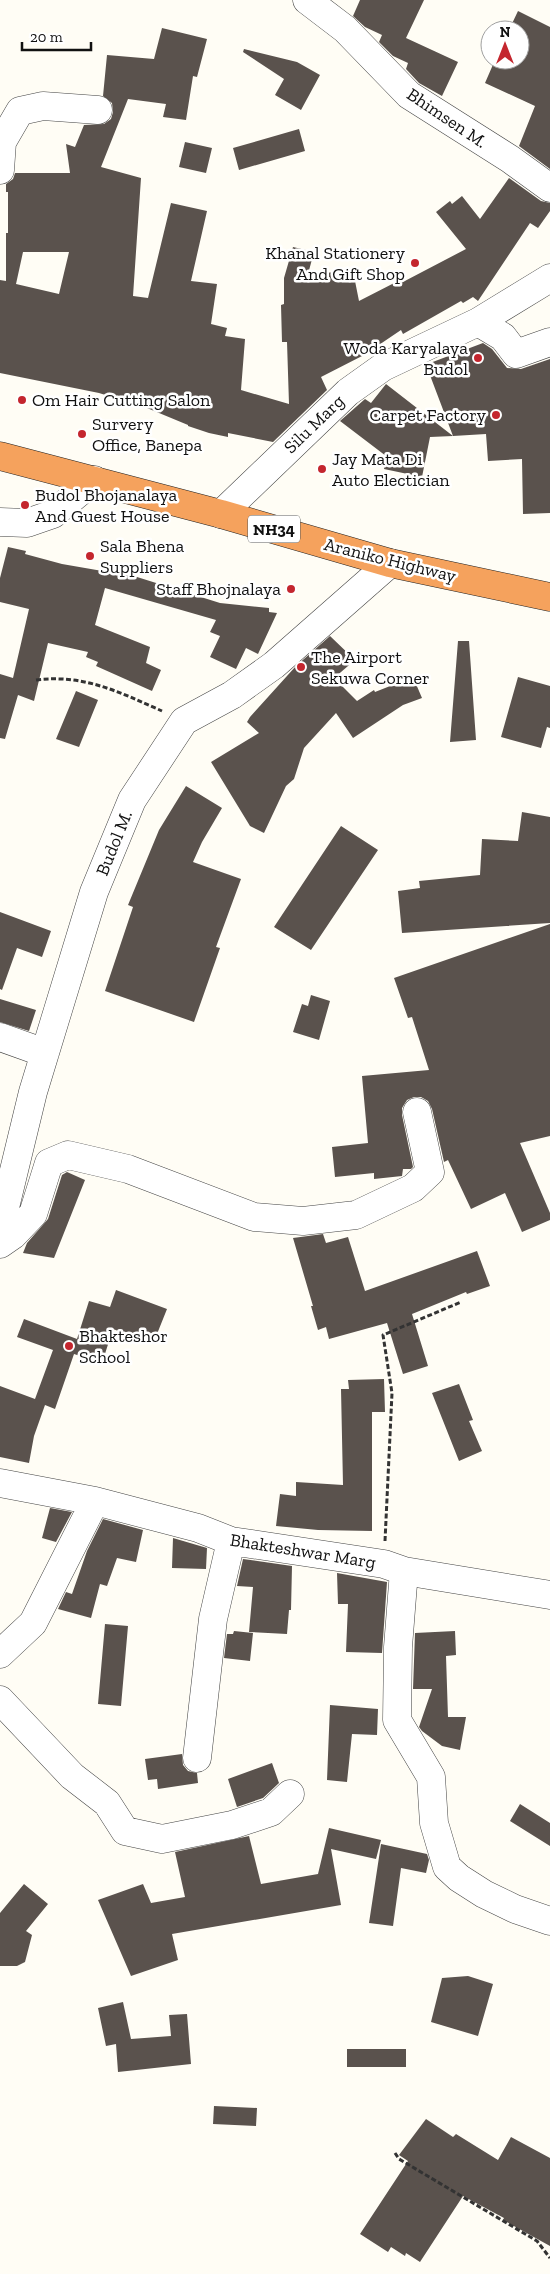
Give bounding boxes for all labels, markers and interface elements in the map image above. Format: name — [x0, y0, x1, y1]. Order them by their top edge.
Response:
scale bar — [22, 20, 91, 52]
north arrow — [480, 20, 530, 70]
text: N — [500, 24, 511, 41]
text: 20 m — [30, 28, 63, 46]
street label: Bhimsen M. — [403, 83, 491, 153]
place label: Khanal Stationery And Gift Shop — [265, 242, 406, 285]
marker: Khanal Stationery And Gift Shop — [409, 257, 421, 269]
place label: Woda Karyalaya Budol — [343, 337, 468, 380]
marker: Woda Karyalaya Budol — [472, 352, 484, 364]
place label: Om Hair Cutting Salon — [32, 389, 211, 411]
street label: Silu Marg — [279, 390, 349, 458]
marker: Om Hair Cutting Salon — [16, 394, 28, 406]
place label: Carpet Factory — [370, 404, 487, 426]
marker: Carpet Factory — [490, 409, 502, 421]
place label: Survery Office, Banepa — [92, 413, 202, 456]
marker: Survery Office, Banepa — [76, 428, 88, 440]
place label: Jay Mata Di Auto Electician — [332, 448, 450, 491]
marker: Jay Mata Di Auto Electician — [316, 463, 328, 475]
place label: Budol Bhojanalaya And Guest House — [35, 484, 178, 527]
marker: Budol Bhojanalaya And Guest House — [19, 499, 31, 511]
road number: NH34 — [248, 516, 300, 542]
street label: Araniko Highway — [322, 533, 459, 587]
place label: Sala Bhena Suppliers — [100, 535, 184, 578]
marker: Sala Bhena Suppliers — [84, 550, 96, 562]
place label: Staff Bhojnalaya — [156, 578, 281, 600]
marker: Staff Bhojnalaya — [285, 583, 297, 595]
place label: The Airport Sekuwa Corner — [311, 646, 430, 689]
marker: The Airport Sekuwa Corner — [295, 661, 307, 673]
street label: Budol M. — [91, 807, 137, 879]
place label: Bhakteshor School — [79, 1325, 168, 1368]
marker: Bhakteshor School — [63, 1340, 75, 1352]
street label: Bhakteshwar Marg — [229, 1529, 378, 1573]

